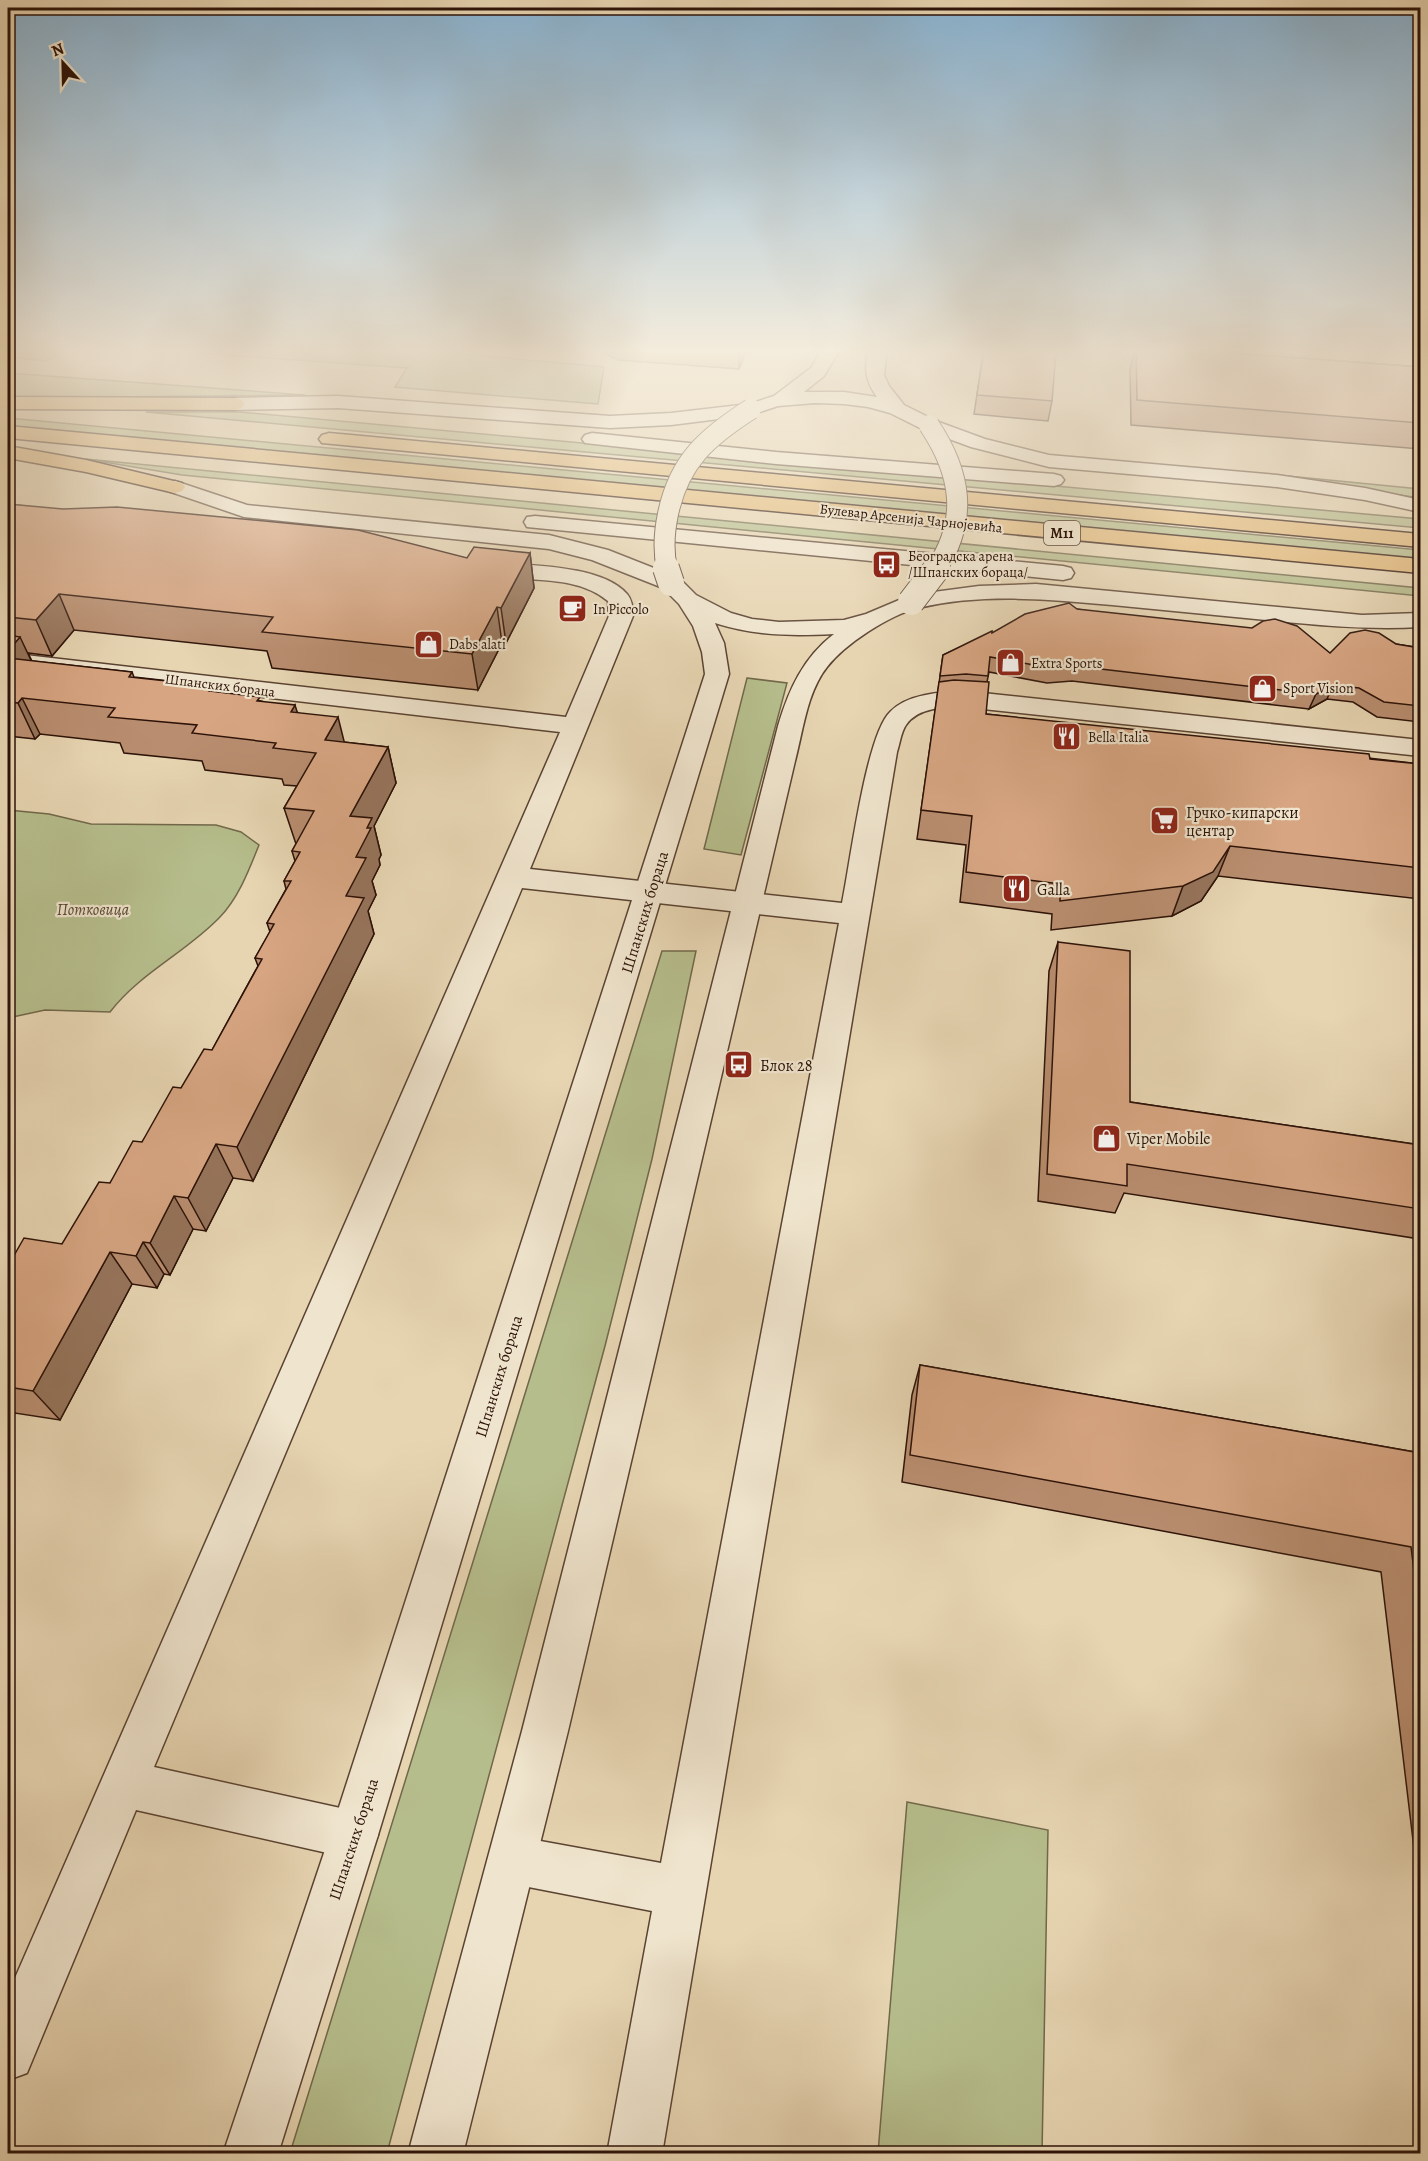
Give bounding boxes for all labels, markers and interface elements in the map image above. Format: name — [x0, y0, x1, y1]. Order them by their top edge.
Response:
north arrow — [33, 33, 93, 93]
text: N — [48, 38, 68, 62]
street label: Булевар Арсенија Чарнојевића — [819, 499, 1004, 538]
road number: M11 — [1044, 521, 1080, 545]
place label: Београдска арена /Шпанских бораца/ — [908, 547, 1029, 582]
bus stop icon: Београдска арена /Шпанских бораца/ — [871, 548, 903, 580]
cafe icon: In Piccolo — [556, 593, 588, 625]
place label: In Piccolo — [593, 600, 649, 619]
shop icon: Dabs alati — [412, 628, 444, 660]
place label: Dabs alati — [449, 635, 506, 654]
shop icon: Extra Sports — [994, 647, 1026, 679]
place label: Extra Sports — [1031, 654, 1102, 673]
street label: Шпанских бораца — [164, 669, 277, 702]
shop icon: Sport Vision — [1246, 672, 1278, 704]
place label: Sport Vision — [1283, 679, 1354, 698]
restaurant icon: Bella Italia — [1051, 721, 1083, 753]
place label: Bella Italia — [1088, 728, 1149, 747]
place label: Грчко-кипарски центар — [1186, 802, 1299, 842]
supermarket icon: Грчко-кипарски центар — [1149, 805, 1181, 837]
street label: Шпанских бораца — [616, 848, 674, 976]
restaurant icon: Galla — [1000, 873, 1032, 905]
place label: Galla — [1037, 879, 1071, 901]
park label: Потковица — [57, 899, 129, 921]
bus stop icon: Блок 28 — [723, 1049, 755, 1081]
place label: Блок 28 — [760, 1055, 812, 1077]
shop icon: Viper Mobile — [1090, 1122, 1122, 1154]
place label: Viper Mobile — [1126, 1128, 1210, 1150]
street label: Шпанских бораца — [470, 1312, 528, 1440]
street label: Шпанских бораца — [324, 1775, 384, 1903]

